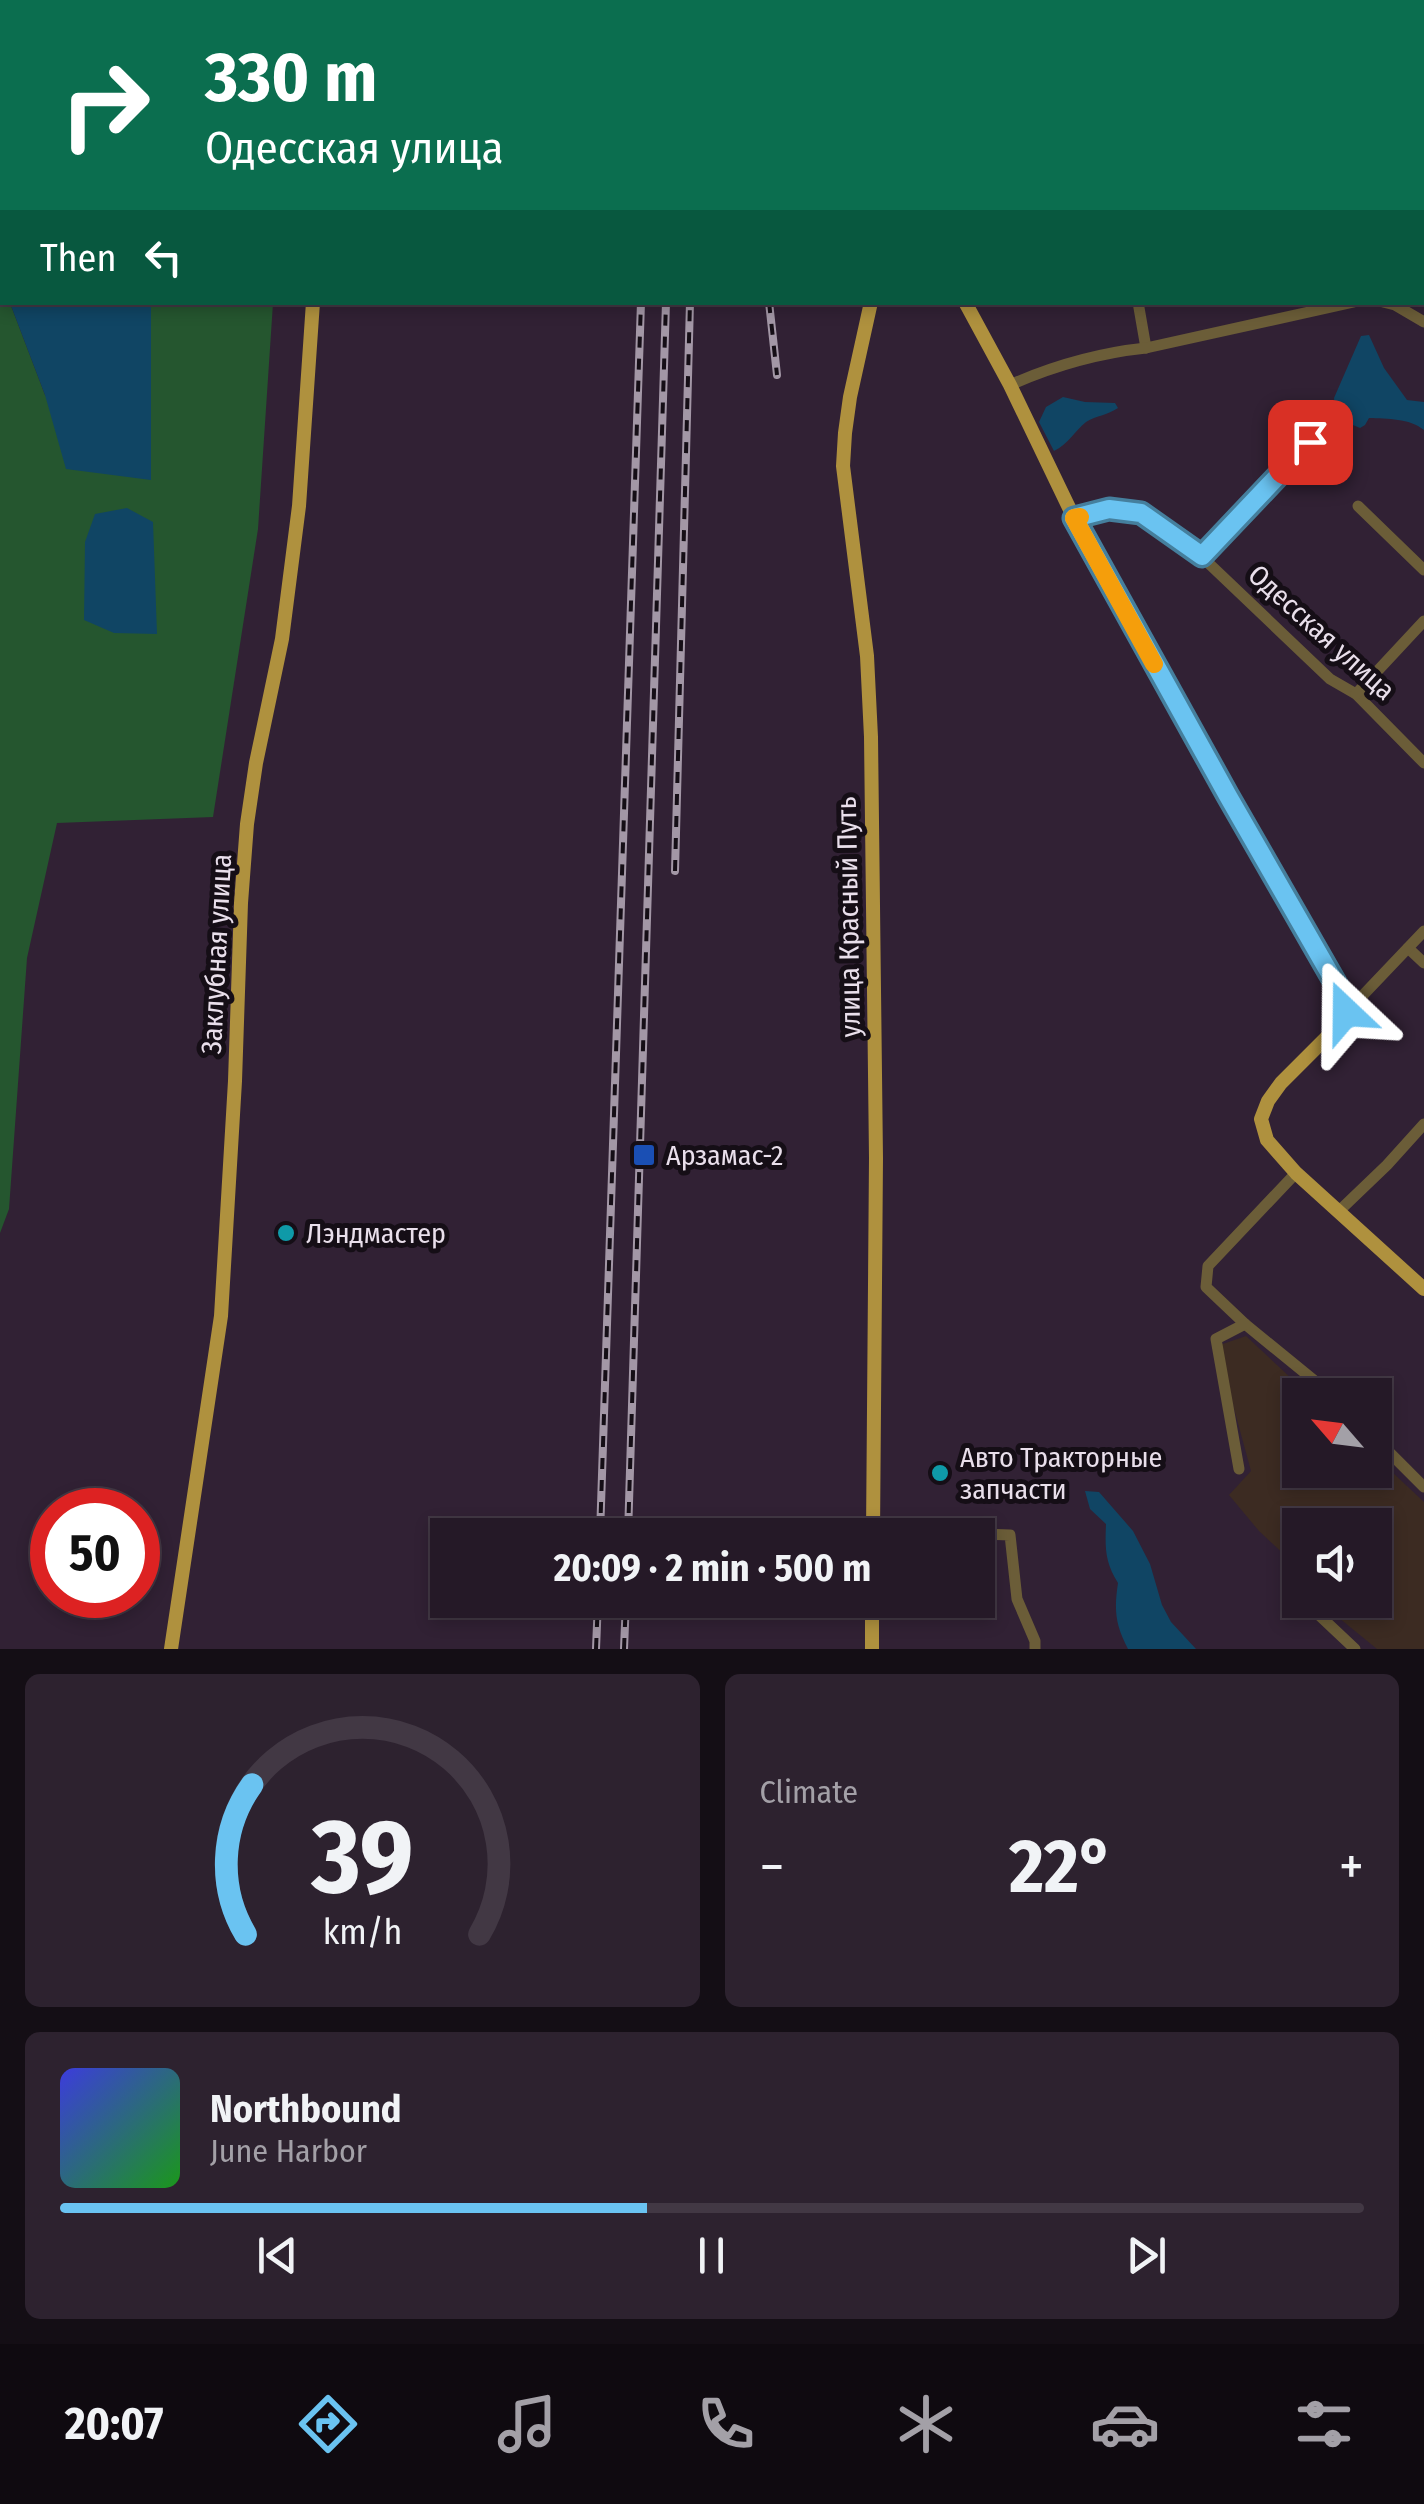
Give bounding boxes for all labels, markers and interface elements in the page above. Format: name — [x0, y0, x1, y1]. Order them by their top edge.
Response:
text: 330 m — [205, 36, 377, 120]
icon: right — [40, 40, 170, 170]
text: Одесская улица — [205, 121, 503, 175]
icon: left — [136, 230, 191, 285]
text: Then — [40, 235, 116, 281]
pin — [1268, 400, 1353, 485]
icon: arrive — [1283, 415, 1338, 470]
street label: Одесская улица — [1242, 558, 1402, 707]
street label: улица Красный Путь — [830, 796, 867, 1038]
street label: Заклубная улица — [195, 853, 238, 1055]
position arrow — [1294, 960, 1398, 1064]
place label: Арзамас-2 — [666, 1139, 783, 1172]
marker: Арзамас-2 — [631, 1142, 657, 1168]
place label: Лэндмастер — [306, 1217, 446, 1250]
marker: Лэндмастер — [275, 1222, 297, 1244]
north arrow — [1282, 1378, 1392, 1488]
map controls — [1282, 1378, 1392, 1618]
place label: Авто Тракторные запчасти — [960, 1441, 1162, 1506]
marker: Авто Тракторные запчасти — [929, 1462, 951, 1484]
speed limit sign: 50 — [30, 1488, 160, 1618]
button: sound — [1282, 1508, 1392, 1618]
text: 20:09 · 2 min · 500 m — [554, 1545, 871, 1591]
text: Climate — [760, 1773, 858, 1811]
text: 39 — [310, 1795, 413, 1920]
text: 22° — [1009, 1822, 1114, 1912]
text: − — [760, 1834, 784, 1900]
text: + — [1339, 1834, 1364, 1900]
text: km/h — [322, 1911, 402, 1953]
text: Northbound — [210, 2086, 402, 2132]
text: June Harbor — [210, 2132, 367, 2170]
icon: previous — [250, 2228, 305, 2283]
icon: pause — [684, 2228, 739, 2283]
icon: next — [1119, 2228, 1174, 2283]
icon: directions — [293, 2389, 363, 2459]
icon: music — [492, 2389, 562, 2459]
icon: phone — [691, 2389, 761, 2459]
icon: climate — [891, 2389, 961, 2459]
icon: car — [1090, 2389, 1160, 2459]
icon: filters — [1289, 2389, 1359, 2459]
text: 20:07 — [65, 2397, 163, 2451]

